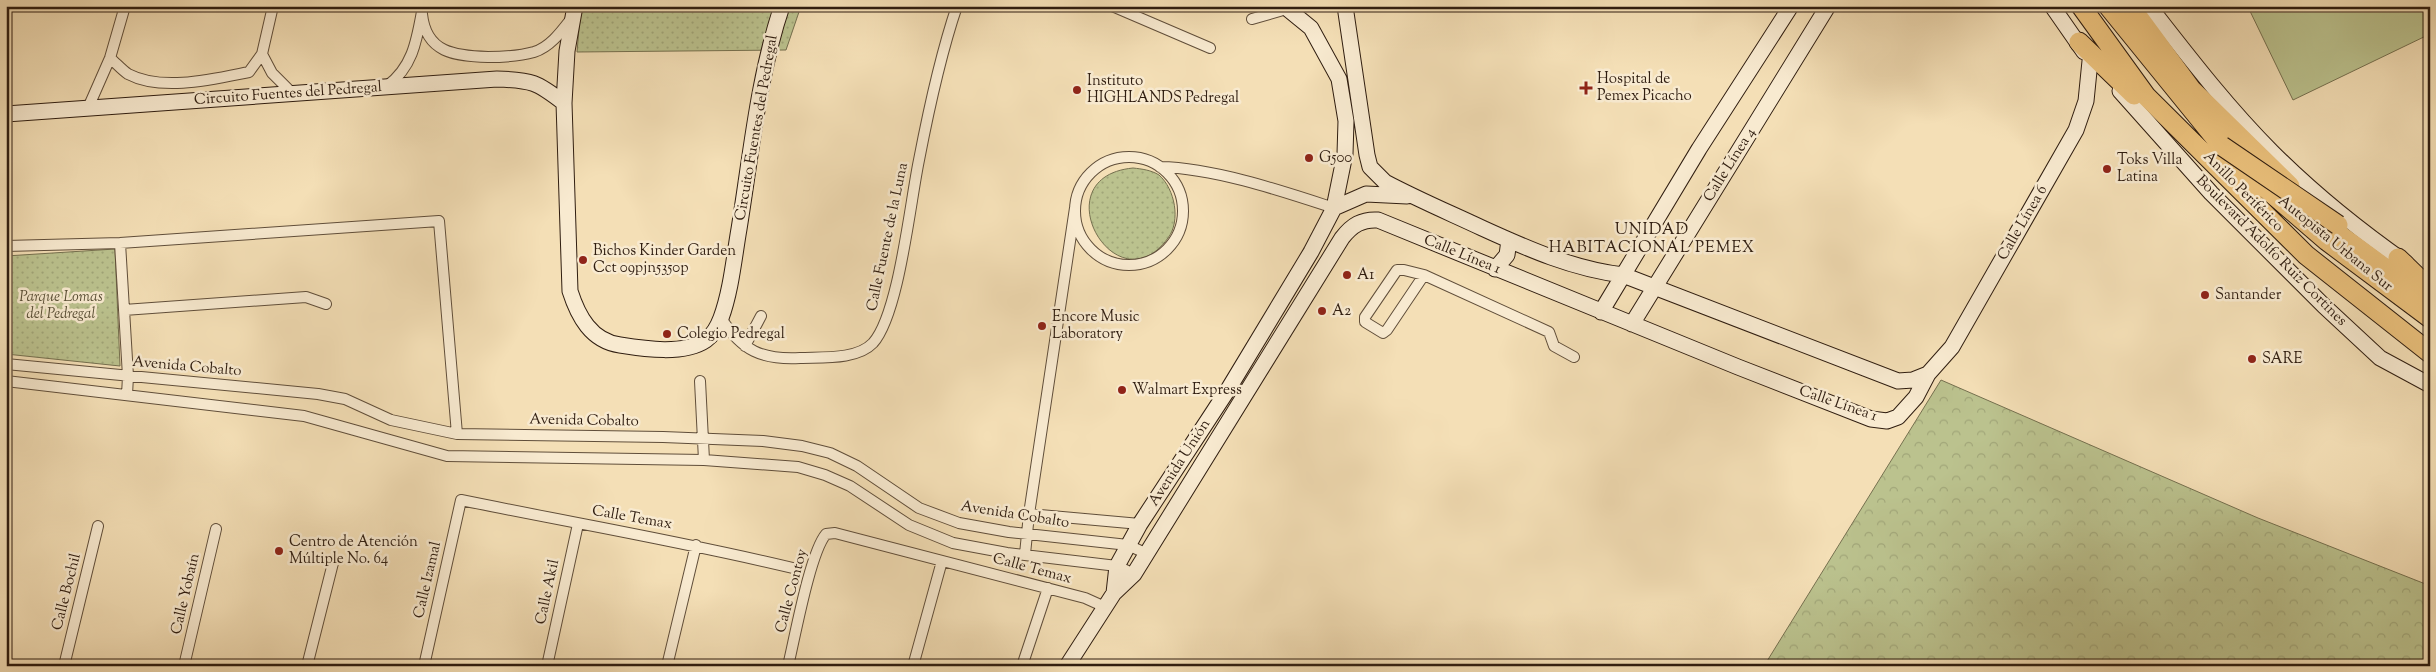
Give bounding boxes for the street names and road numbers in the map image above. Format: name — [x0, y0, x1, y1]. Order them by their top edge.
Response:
street label: Circuito Fuentes del Pedregal — [730, 33, 784, 223]
street label: Circuito Fuentes del Pedregal — [193, 77, 383, 111]
street label: Calle Línea 4 — [1699, 123, 1761, 206]
street label: Anillo Periférico — [2198, 147, 2288, 237]
street label: Calle Fuente de la Luna — [862, 161, 914, 313]
street label: Boulevard Adolfo Ruiz Cortines — [2191, 171, 2351, 331]
street label: Calle Línea 6 — [1993, 181, 2053, 265]
street label: Autopista Urbana Sur — [2273, 191, 2397, 297]
street label: Calle Línea 1 — [1420, 230, 1504, 280]
street label: Avenida Cobalto — [131, 352, 243, 382]
street label: Calle Línea 1 — [1796, 381, 1880, 427]
street label: Avenida Cobalto — [529, 410, 639, 432]
street label: Avenida Unión — [1144, 415, 1216, 511]
street label: Avenida Cobalto — [959, 496, 1071, 534]
street label: Calle Temax — [590, 501, 674, 535]
street label: Calle Izamal — [409, 540, 447, 620]
street label: Calle Contoy — [771, 546, 813, 635]
street label: Calle Temax — [990, 548, 1074, 590]
street label: Calle Bochil — [47, 551, 87, 633]
street label: Calle Yobaín — [166, 551, 206, 637]
street label: Calle Akil — [531, 558, 565, 626]

